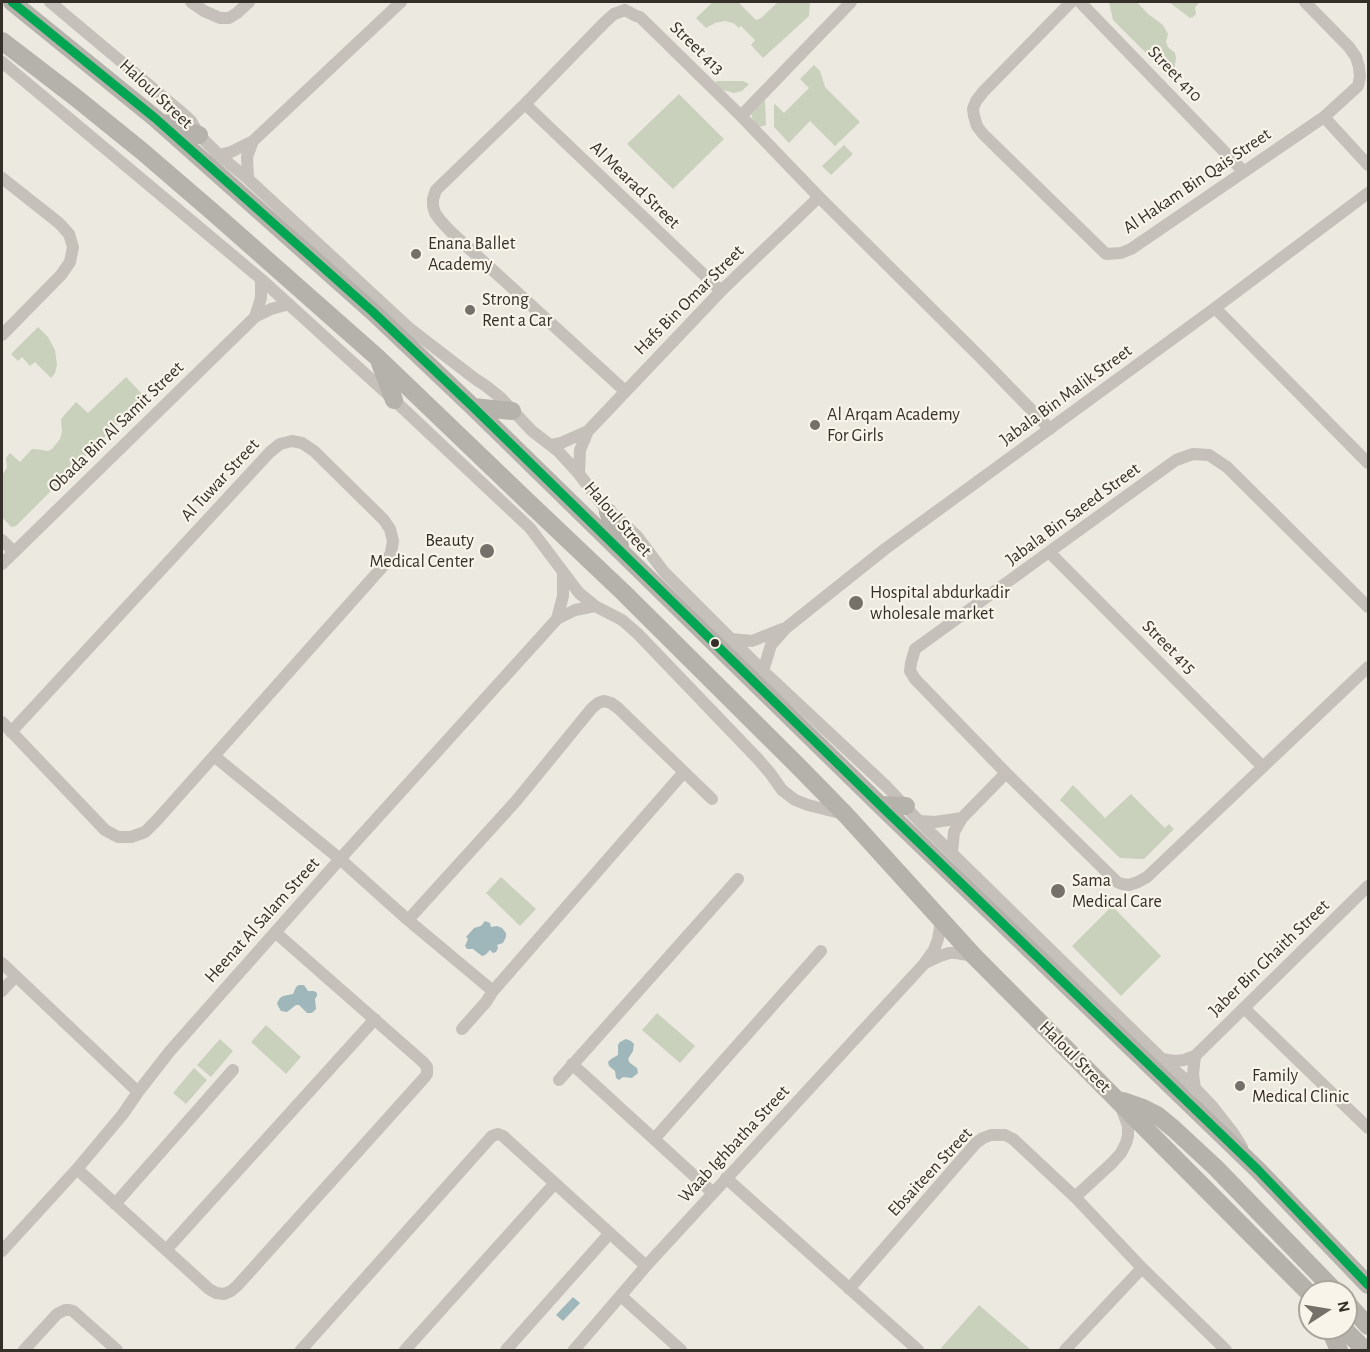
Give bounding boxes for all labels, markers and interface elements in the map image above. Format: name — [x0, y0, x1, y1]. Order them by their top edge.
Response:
street label: Street 413 — [665, 17, 729, 79]
street label: Street 410 — [1143, 41, 1207, 107]
street label: Haloul Street — [115, 55, 197, 133]
street label: Al Hakam Bin Qais Street — [1119, 123, 1275, 239]
street label: Al Mearad Street — [586, 137, 684, 233]
place label: Enana Ballet Academy — [428, 233, 515, 276]
street label: Hafs Bin Omar Street — [630, 241, 748, 359]
marker: Enana Ballet Academy — [409, 247, 423, 261]
place label: Strong Rent a Car — [482, 289, 552, 332]
marker: Strong Rent a Car — [463, 303, 477, 317]
street label: Jabala Bin Malik Street — [996, 340, 1136, 450]
street label: Obada Bin Al Samit Street — [44, 357, 188, 497]
place label: Al Arqam Academy For Girls — [827, 404, 960, 446]
marker: Al Arqam Academy For Girls — [808, 418, 822, 432]
street label: Al Tuwar Street — [176, 434, 264, 526]
street label: Jabala Bin Saeed Street — [1002, 458, 1144, 570]
street label: Haloul Street — [579, 477, 657, 561]
place label: Beauty Medical Center — [370, 530, 474, 572]
marker: Beauty Medical Center — [478, 542, 496, 560]
place label: Hospital abdurkadir wholesale market — [870, 582, 1010, 624]
marker: Hospital abdurkadir wholesale market — [847, 594, 865, 612]
street label: Street 415 — [1137, 615, 1201, 679]
unlabelled marker — [709, 637, 721, 649]
street label: Heenat Al Salam Street — [200, 853, 324, 987]
place label: Sama Medical Care — [1072, 870, 1162, 912]
marker: Sama Medical Care — [1049, 882, 1067, 900]
street label: Jaber Bin Ghaith Street — [1204, 895, 1334, 1021]
street label: Haloul Street — [1035, 1017, 1115, 1097]
place label: Family Medical Clinic — [1252, 1065, 1349, 1108]
marker: Family Medical Clinic — [1233, 1079, 1247, 1093]
street label: Waab Ighbatha Street — [674, 1081, 794, 1207]
street label: Ebsaiteen Street — [883, 1123, 977, 1221]
north arrow — [1298, 1280, 1358, 1340]
text: N — [1335, 1300, 1353, 1314]

